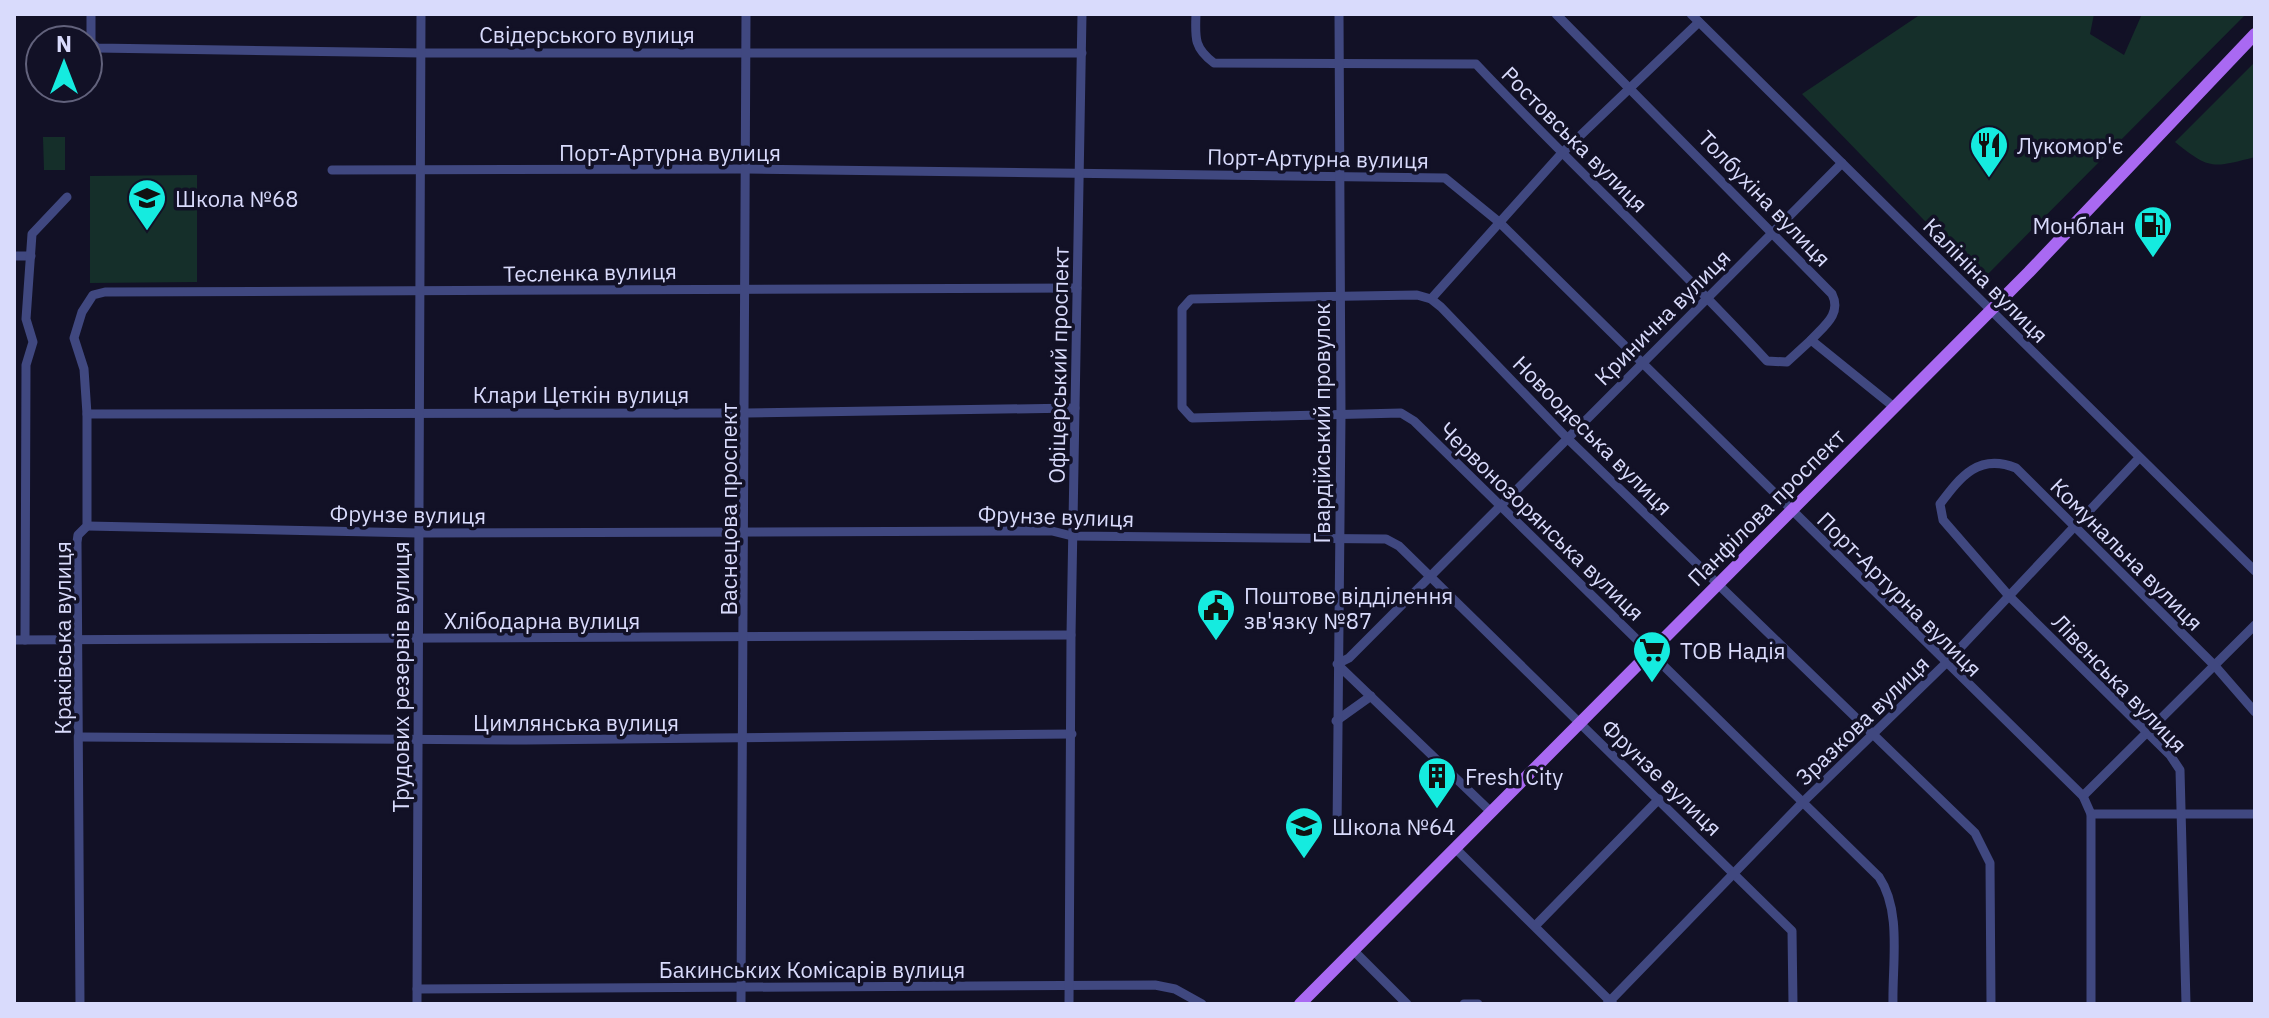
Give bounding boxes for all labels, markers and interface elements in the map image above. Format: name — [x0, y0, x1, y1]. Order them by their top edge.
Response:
street label: Свідерського вулиця — [479, 20, 695, 49]
north arrow — [24, 24, 104, 104]
text: N — [56, 29, 72, 58]
street label: Ростовська вулиця — [1496, 60, 1654, 218]
street label: Толбухіна вулиця — [1693, 124, 1837, 272]
restaurant icon: Лукомор'є — [1968, 124, 2010, 179]
place label: Лукомор'є — [2017, 131, 2123, 160]
street label: Порт-Артурна вулиця — [559, 138, 781, 167]
street label: Порт-Артурна вулиця — [1207, 142, 1429, 174]
school or university icon: Школа №68 — [126, 177, 168, 232]
place label: Школа №68 — [175, 184, 298, 213]
fuel station icon: Монблан — [2132, 204, 2174, 259]
street label: Калініна вулиця — [1917, 211, 2055, 349]
place label: Монблан — [2032, 211, 2125, 240]
street label: Кринична вулиця — [1588, 243, 1736, 391]
street label: Офіцерський проспект — [1041, 246, 1075, 484]
street label: Тесленка вулиця — [503, 256, 677, 288]
street label: Гвардійський провулок — [1307, 303, 1336, 543]
street label: Новоодеська вулиця — [1507, 349, 1679, 521]
street label: Клари Цеткін вулиця — [473, 380, 689, 409]
street label: Васнецова проспект — [714, 403, 743, 615]
street label: Червонозорянська вулиця — [1433, 415, 1651, 627]
street label: Панфілова проспект — [1681, 422, 1851, 592]
street label: Комунальна вулиця — [2045, 472, 2209, 636]
street label: Фрунзе вулиця — [330, 498, 486, 530]
street label: Фрунзе вулиця — [977, 499, 1135, 533]
street label: Порт-Артурна вулиця — [1811, 505, 1989, 683]
street label: Краківська вулиця — [48, 541, 77, 735]
street label: Трудових резервів вулиця — [386, 542, 415, 812]
place label: Поштове відділення зв'язку №87 — [1244, 581, 1453, 635]
public building icon: Поштове відділення зв'язку №87 — [1195, 587, 1237, 642]
street label: Хлібодарна вулиця — [444, 606, 640, 635]
street label: Лівенська вулиця — [2046, 607, 2194, 759]
supermarket icon: ТОВ Надія — [1631, 629, 1673, 684]
place label: ТОВ Надія — [1680, 636, 1786, 665]
street label: Зразкова вулиця — [1789, 649, 1935, 791]
street label: Цимлянська вулиця — [473, 708, 679, 737]
street label: Фрунзе вулиця — [1596, 712, 1728, 842]
building icon: Fresh City — [1416, 755, 1458, 810]
place label: Fresh City — [1465, 762, 1563, 791]
school or university icon: Школа №64 — [1283, 805, 1325, 860]
place label: Школа №64 — [1332, 812, 1455, 841]
street label: Бакинських Комісарів вулиця — [659, 955, 965, 984]

